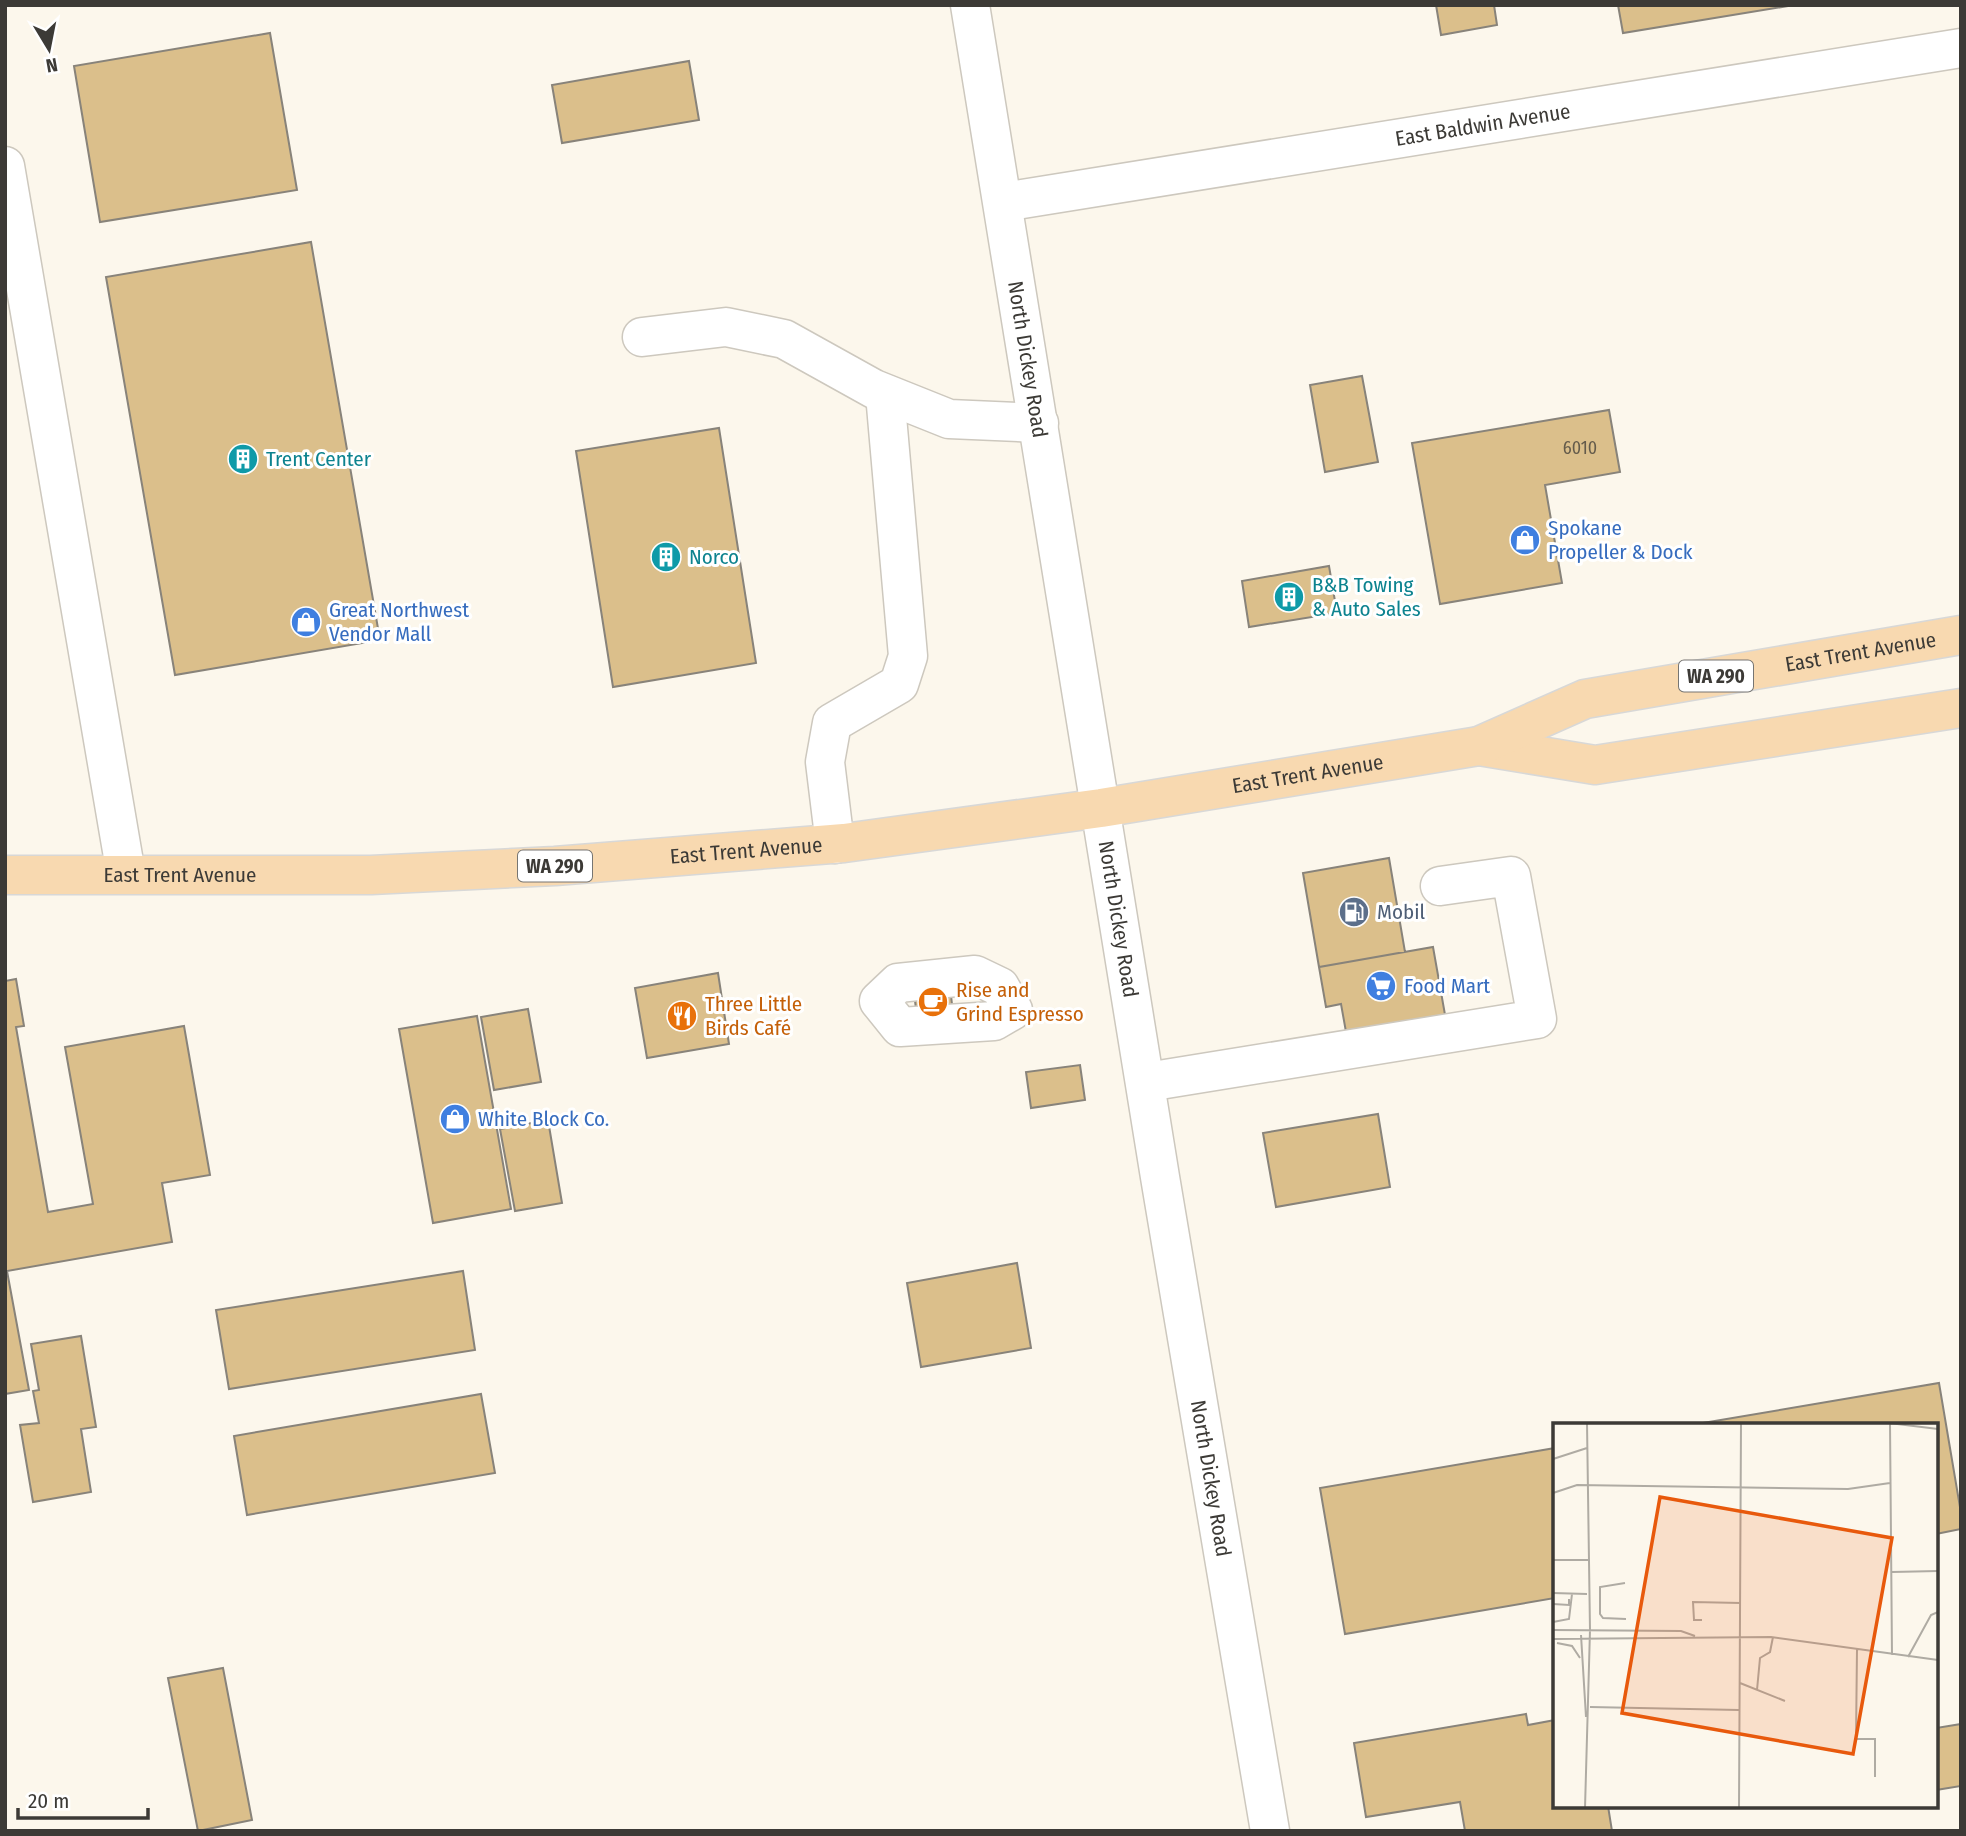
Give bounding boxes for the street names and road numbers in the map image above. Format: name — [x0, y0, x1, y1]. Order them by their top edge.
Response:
street label: East Baldwin Avenue — [1393, 98, 1572, 152]
street label: North Dickey Road — [1002, 279, 1053, 440]
street label: East Trent Avenue — [1783, 626, 1938, 678]
road number: WA 290 — [1679, 660, 1753, 692]
street label: East Trent Avenue — [1230, 749, 1385, 799]
street label: East Trent Avenue — [669, 832, 823, 870]
street label: North Dickey Road — [1093, 839, 1144, 999]
road number: WA 290 — [518, 850, 592, 881]
street label: East Trent Avenue — [104, 862, 256, 888]
street label: North Dickey Road — [1185, 1398, 1237, 1559]

